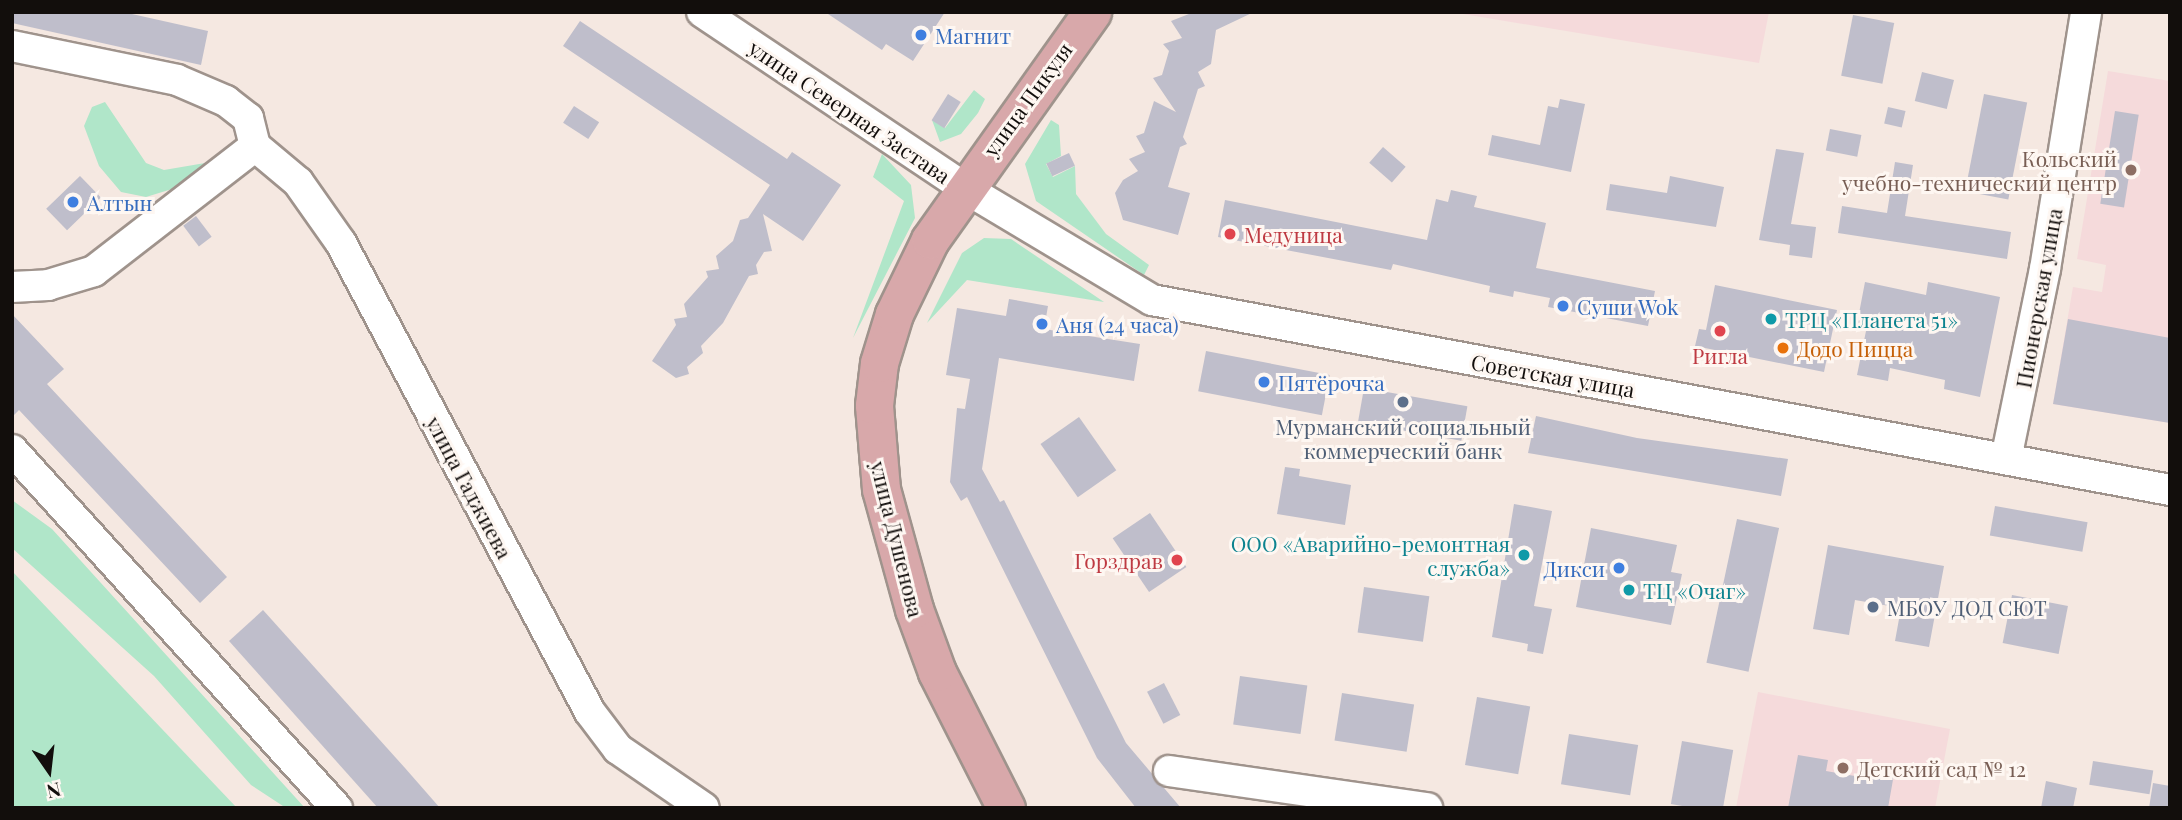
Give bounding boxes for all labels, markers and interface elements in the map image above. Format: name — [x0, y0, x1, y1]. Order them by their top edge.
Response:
place label: Магнит — [935, 22, 1011, 48]
marker: Магнит — [913, 27, 929, 43]
street label: улица Северная Застава — [745, 34, 955, 188]
street label: улица Пикуля — [977, 37, 1077, 161]
place label: Кольский учебно-технический центр — [1842, 145, 2117, 195]
marker: Кольский учебно-технический центр — [2123, 162, 2139, 178]
place label: Алтын — [87, 189, 152, 215]
marker: Алтын — [65, 194, 81, 210]
street label: Пионерская улица — [2010, 206, 2066, 390]
place label: Медуница — [1244, 221, 1343, 247]
marker: Медуница — [1222, 226, 1238, 242]
place label: Суши Wok — [1577, 293, 1679, 319]
marker: Суши Wok — [1555, 298, 1571, 314]
place label: ТРЦ «Планета 51» — [1785, 306, 1958, 332]
place label: Аня (24 часа) — [1056, 311, 1179, 337]
marker: ТРЦ «Планета 51» — [1763, 311, 1779, 327]
marker: Аня (24 часа) — [1034, 316, 1050, 332]
marker: Ригла — [1712, 323, 1728, 339]
place label: Додо Пицца — [1797, 335, 1913, 361]
marker: Додо Пицца — [1775, 340, 1791, 356]
place label: Ригла — [1692, 342, 1748, 368]
street label: Советская улица — [1469, 348, 1637, 402]
place label: Пятёрочка — [1278, 369, 1385, 395]
marker: Пятёрочка — [1256, 374, 1272, 390]
marker: Мурманский социальный коммерческий банк — [1395, 394, 1411, 410]
street label: улица Гаджиева — [422, 412, 518, 562]
place label: Мурманский социальный коммерческий банк — [1275, 413, 1531, 463]
street label: улица Душенова — [866, 458, 930, 620]
place label: ООО «Аварийно-ремонтная служба» — [1231, 530, 1510, 580]
place label: Горздрав — [1074, 547, 1163, 573]
marker: ООО «Аварийно-ремонтная служба» — [1516, 547, 1532, 563]
marker: Горздрав — [1169, 552, 1185, 568]
place label: Дикси — [1544, 555, 1605, 581]
marker: Дикси — [1611, 560, 1627, 576]
place label: ТЦ «Очаг» — [1643, 577, 1746, 603]
marker: ТЦ «Очаг» — [1621, 582, 1637, 598]
place label: МБОУ ДОД СЮТ — [1887, 594, 2047, 620]
marker: МБОУ ДОД СЮТ — [1865, 599, 1881, 615]
north arrow — [14, 736, 84, 806]
place label: Детский сад № 12 — [1857, 755, 2026, 781]
marker: Детский сад № 12 — [1835, 760, 1851, 776]
text: N — [44, 777, 64, 806]

